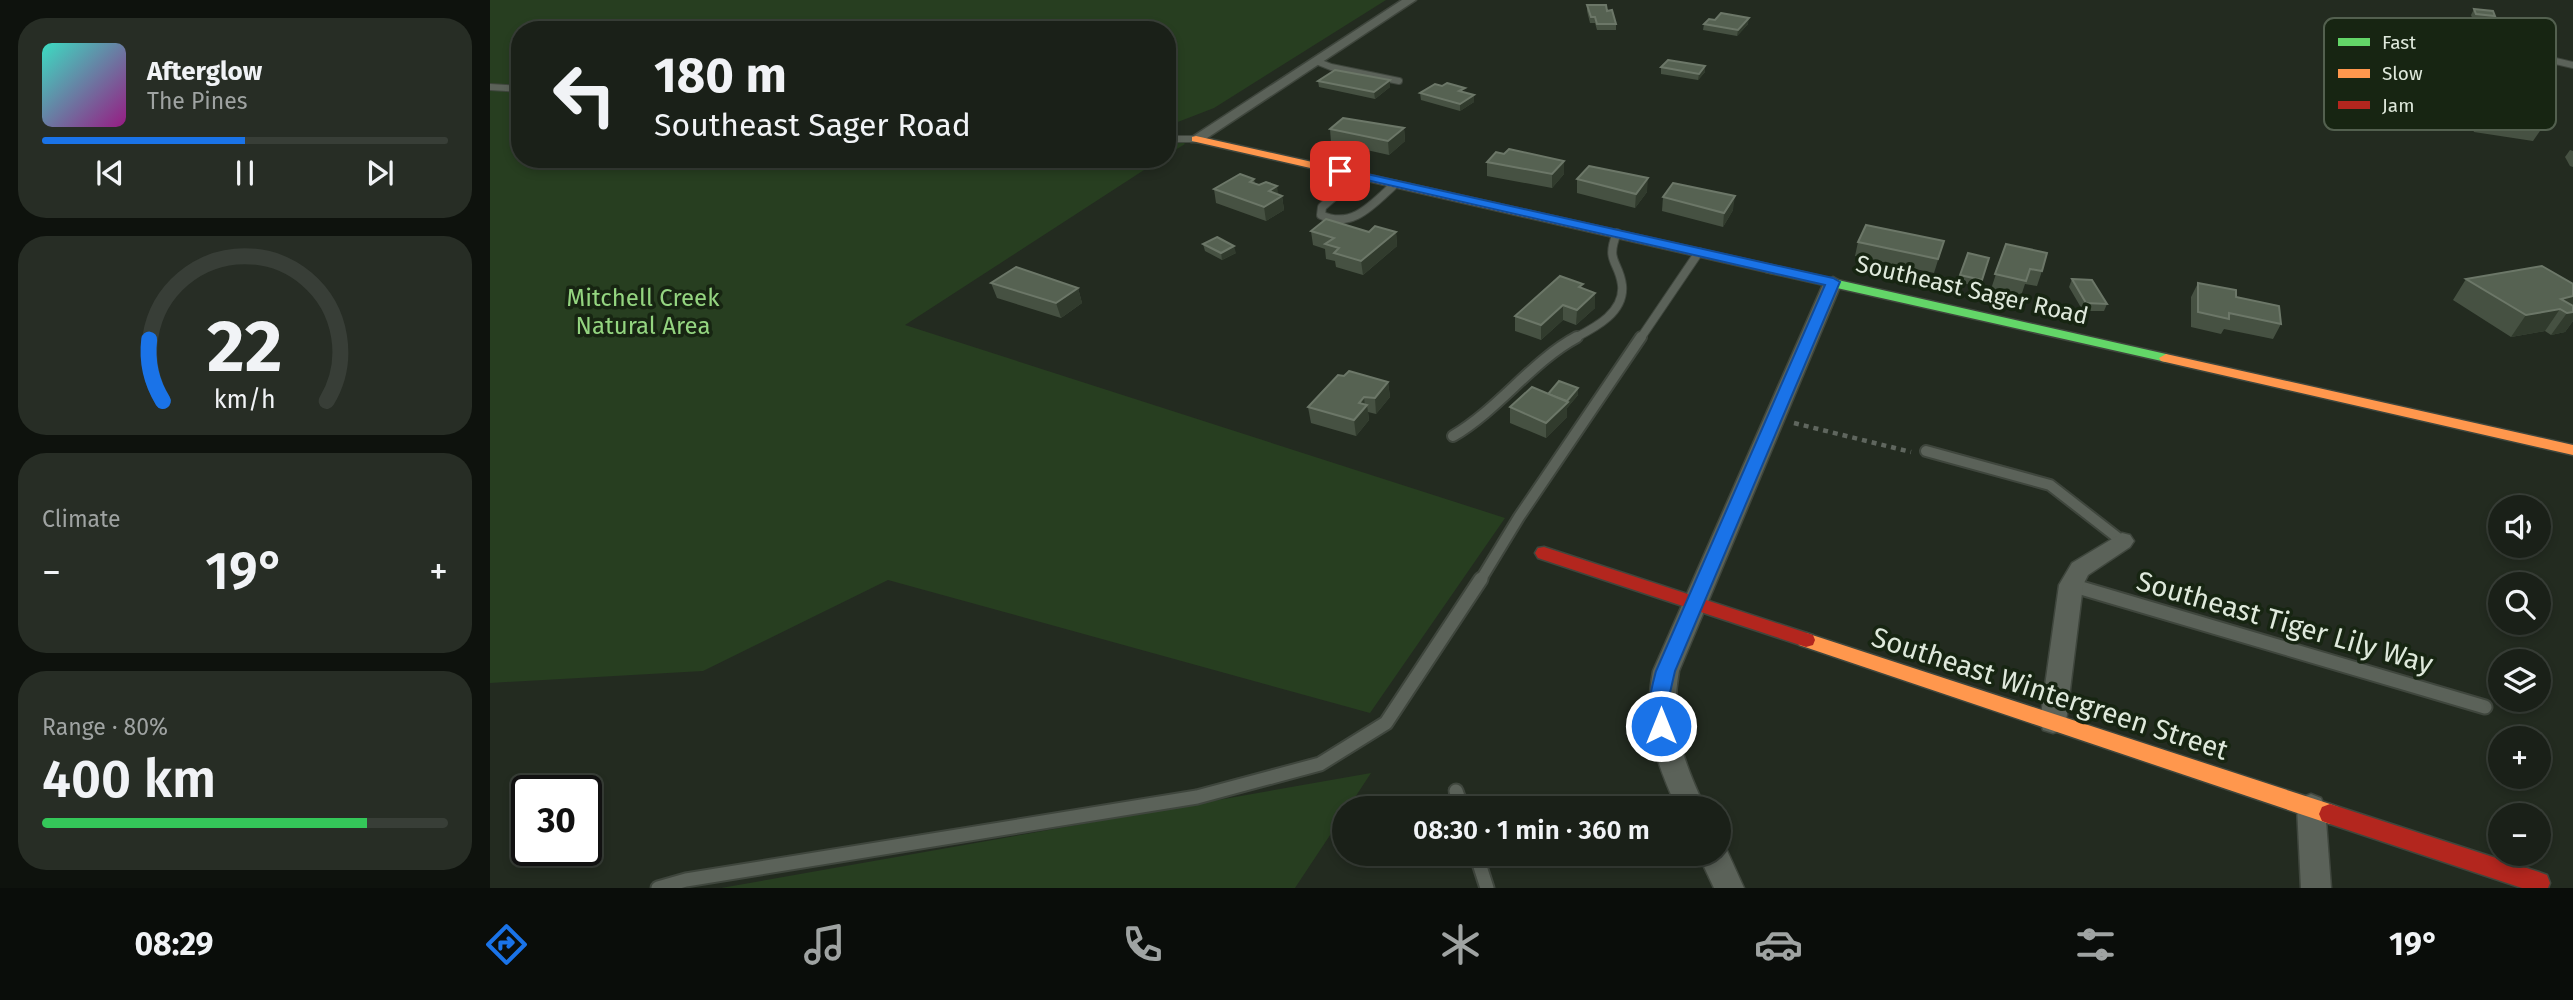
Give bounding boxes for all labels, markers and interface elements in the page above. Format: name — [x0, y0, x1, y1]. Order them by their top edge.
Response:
legend — [2324, 18, 2556, 130]
text: Fast — [2382, 31, 2416, 54]
text: 180 m — [654, 46, 787, 105]
icon: left — [539, 49, 630, 140]
text: Afterglow — [147, 56, 262, 87]
text: Slow — [2382, 62, 2423, 85]
text: The Pines — [147, 87, 248, 115]
text: Jam — [2382, 94, 2414, 117]
text: Southeast Sager Road — [654, 106, 971, 144]
pin — [1310, 141, 1370, 201]
icon: arrive — [1321, 152, 1359, 190]
icon: previous — [91, 154, 129, 192]
icon: pause — [226, 154, 264, 192]
icon: next — [361, 154, 399, 192]
street label: Southeast Sager Road — [1853, 250, 2091, 330]
park label: Mitchell Creek Natural Area — [567, 284, 720, 340]
text: 22 — [207, 304, 283, 391]
text: km/h — [214, 385, 276, 415]
map controls — [2488, 495, 2551, 866]
button: sound — [2488, 495, 2551, 558]
text: Climate — [42, 505, 121, 533]
text: 19° — [205, 540, 285, 603]
text: − — [42, 549, 61, 595]
text: + — [429, 549, 448, 595]
street label: Southeast Tiger Lily Way — [2133, 564, 2437, 681]
button: search — [2488, 572, 2551, 635]
street label: Southeast Wintergreen Street — [1868, 620, 2233, 767]
button: layers — [2488, 649, 2551, 712]
position arrow — [1624, 689, 1698, 763]
text: Range · 80% — [42, 713, 168, 741]
button: + — [2488, 726, 2551, 789]
text: 400 km — [42, 748, 216, 811]
speed limit sign: 30 — [511, 775, 602, 866]
button: − — [2488, 803, 2551, 866]
text: 08:30 · 1 min · 360 m — [1413, 815, 1650, 846]
icon: directions — [482, 920, 531, 969]
icon: music — [800, 920, 849, 969]
icon: phone — [1118, 920, 1167, 969]
icon: climate — [1436, 920, 1485, 969]
icon: car — [1754, 920, 1803, 969]
icon: filters — [2071, 920, 2120, 969]
text: 08:29 — [134, 925, 214, 963]
text: 19° — [2389, 925, 2439, 963]

